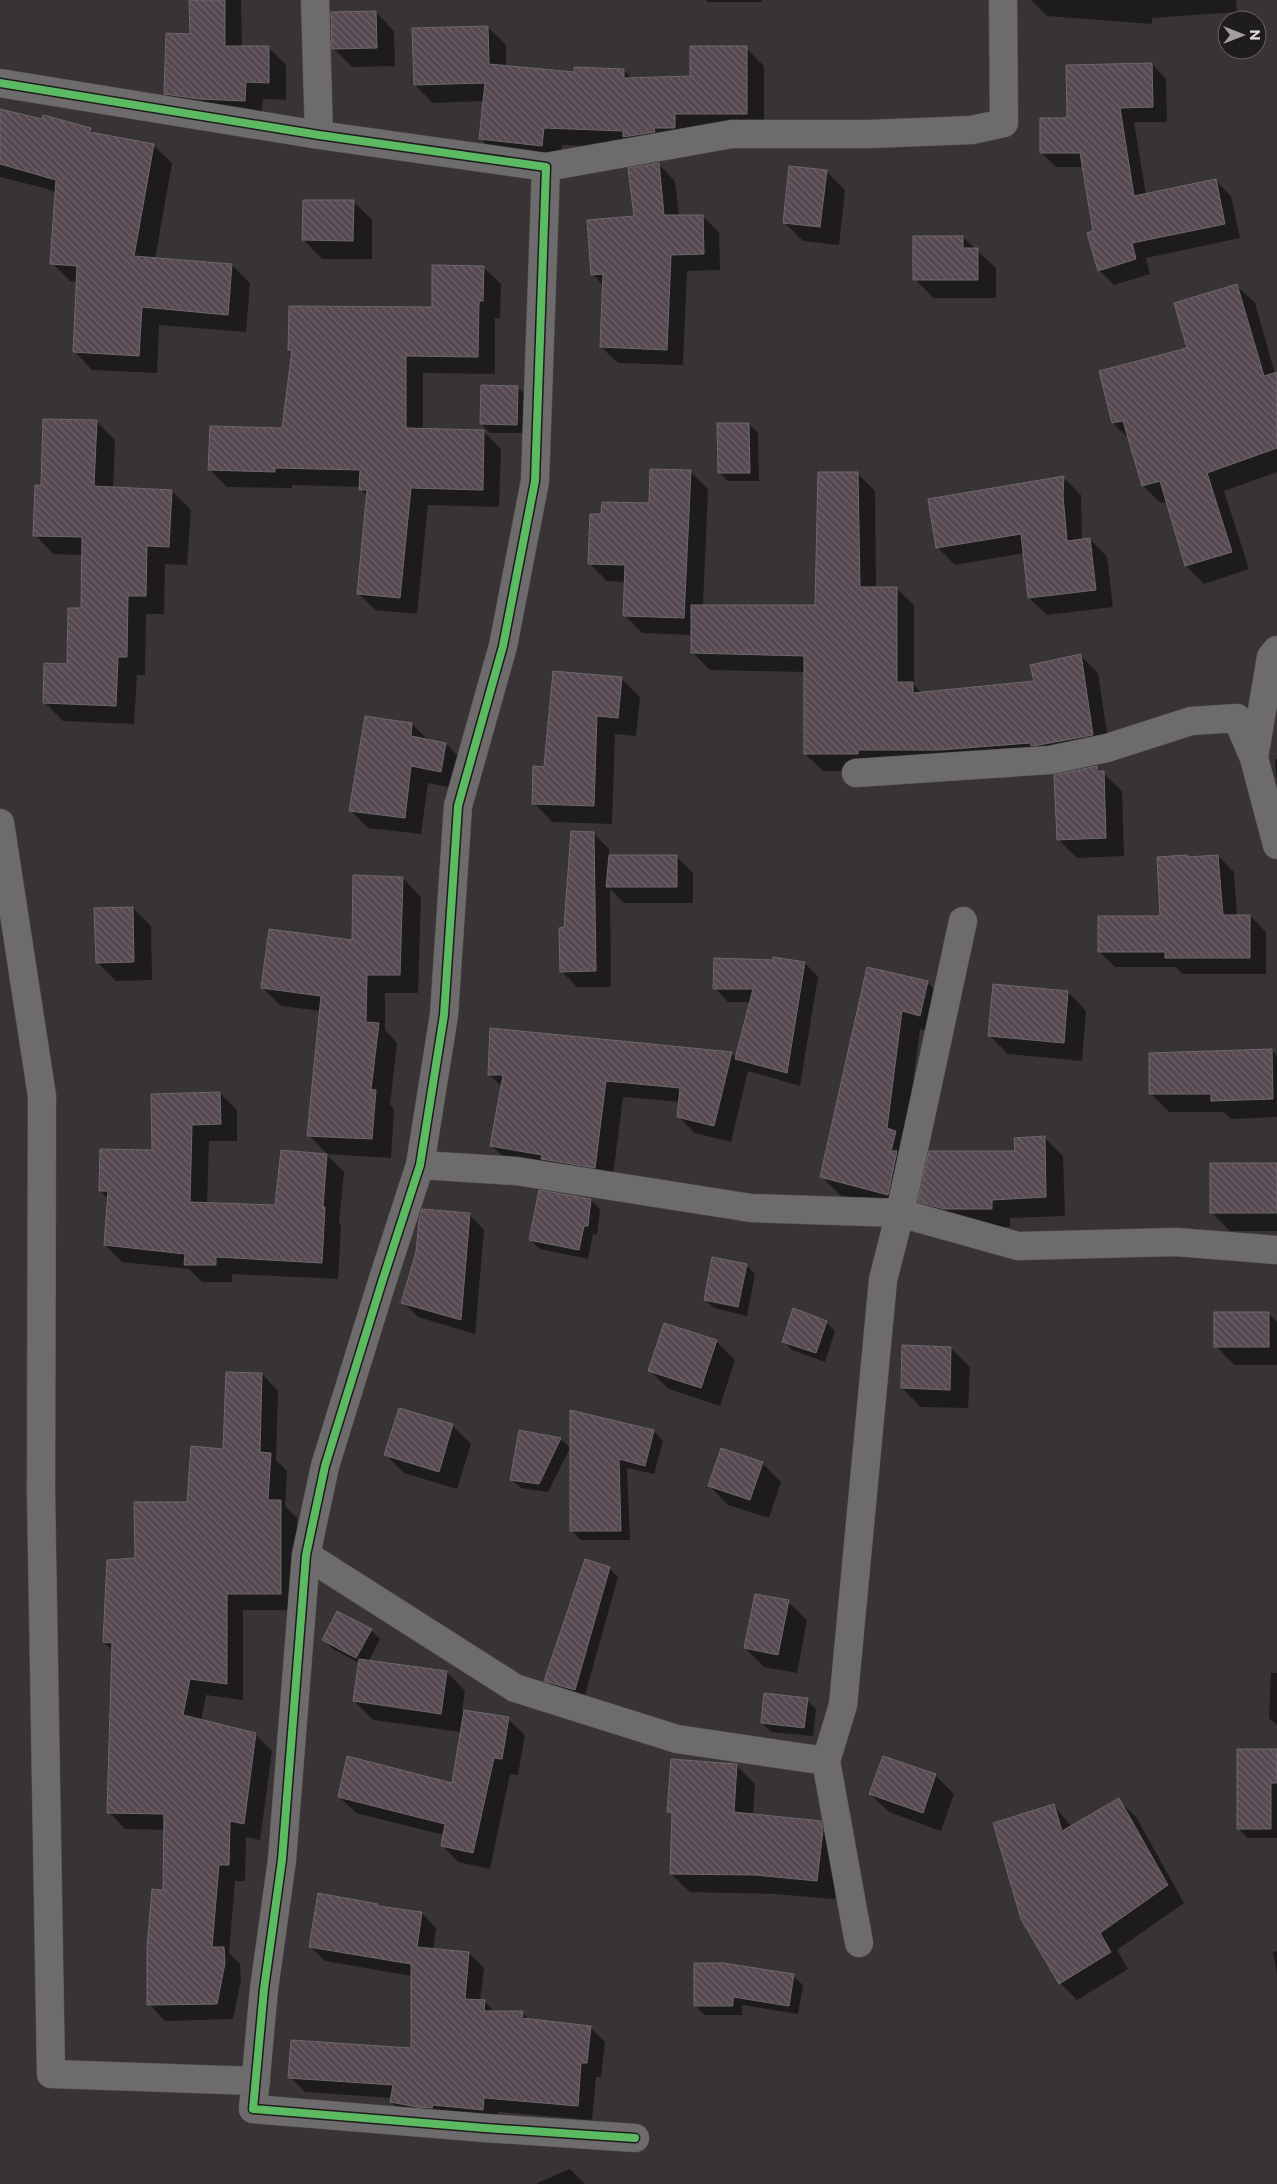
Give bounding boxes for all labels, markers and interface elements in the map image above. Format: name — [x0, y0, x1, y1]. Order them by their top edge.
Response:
north arrow — [1217, 10, 1267, 60]
text: N — [1246, 29, 1264, 41]

